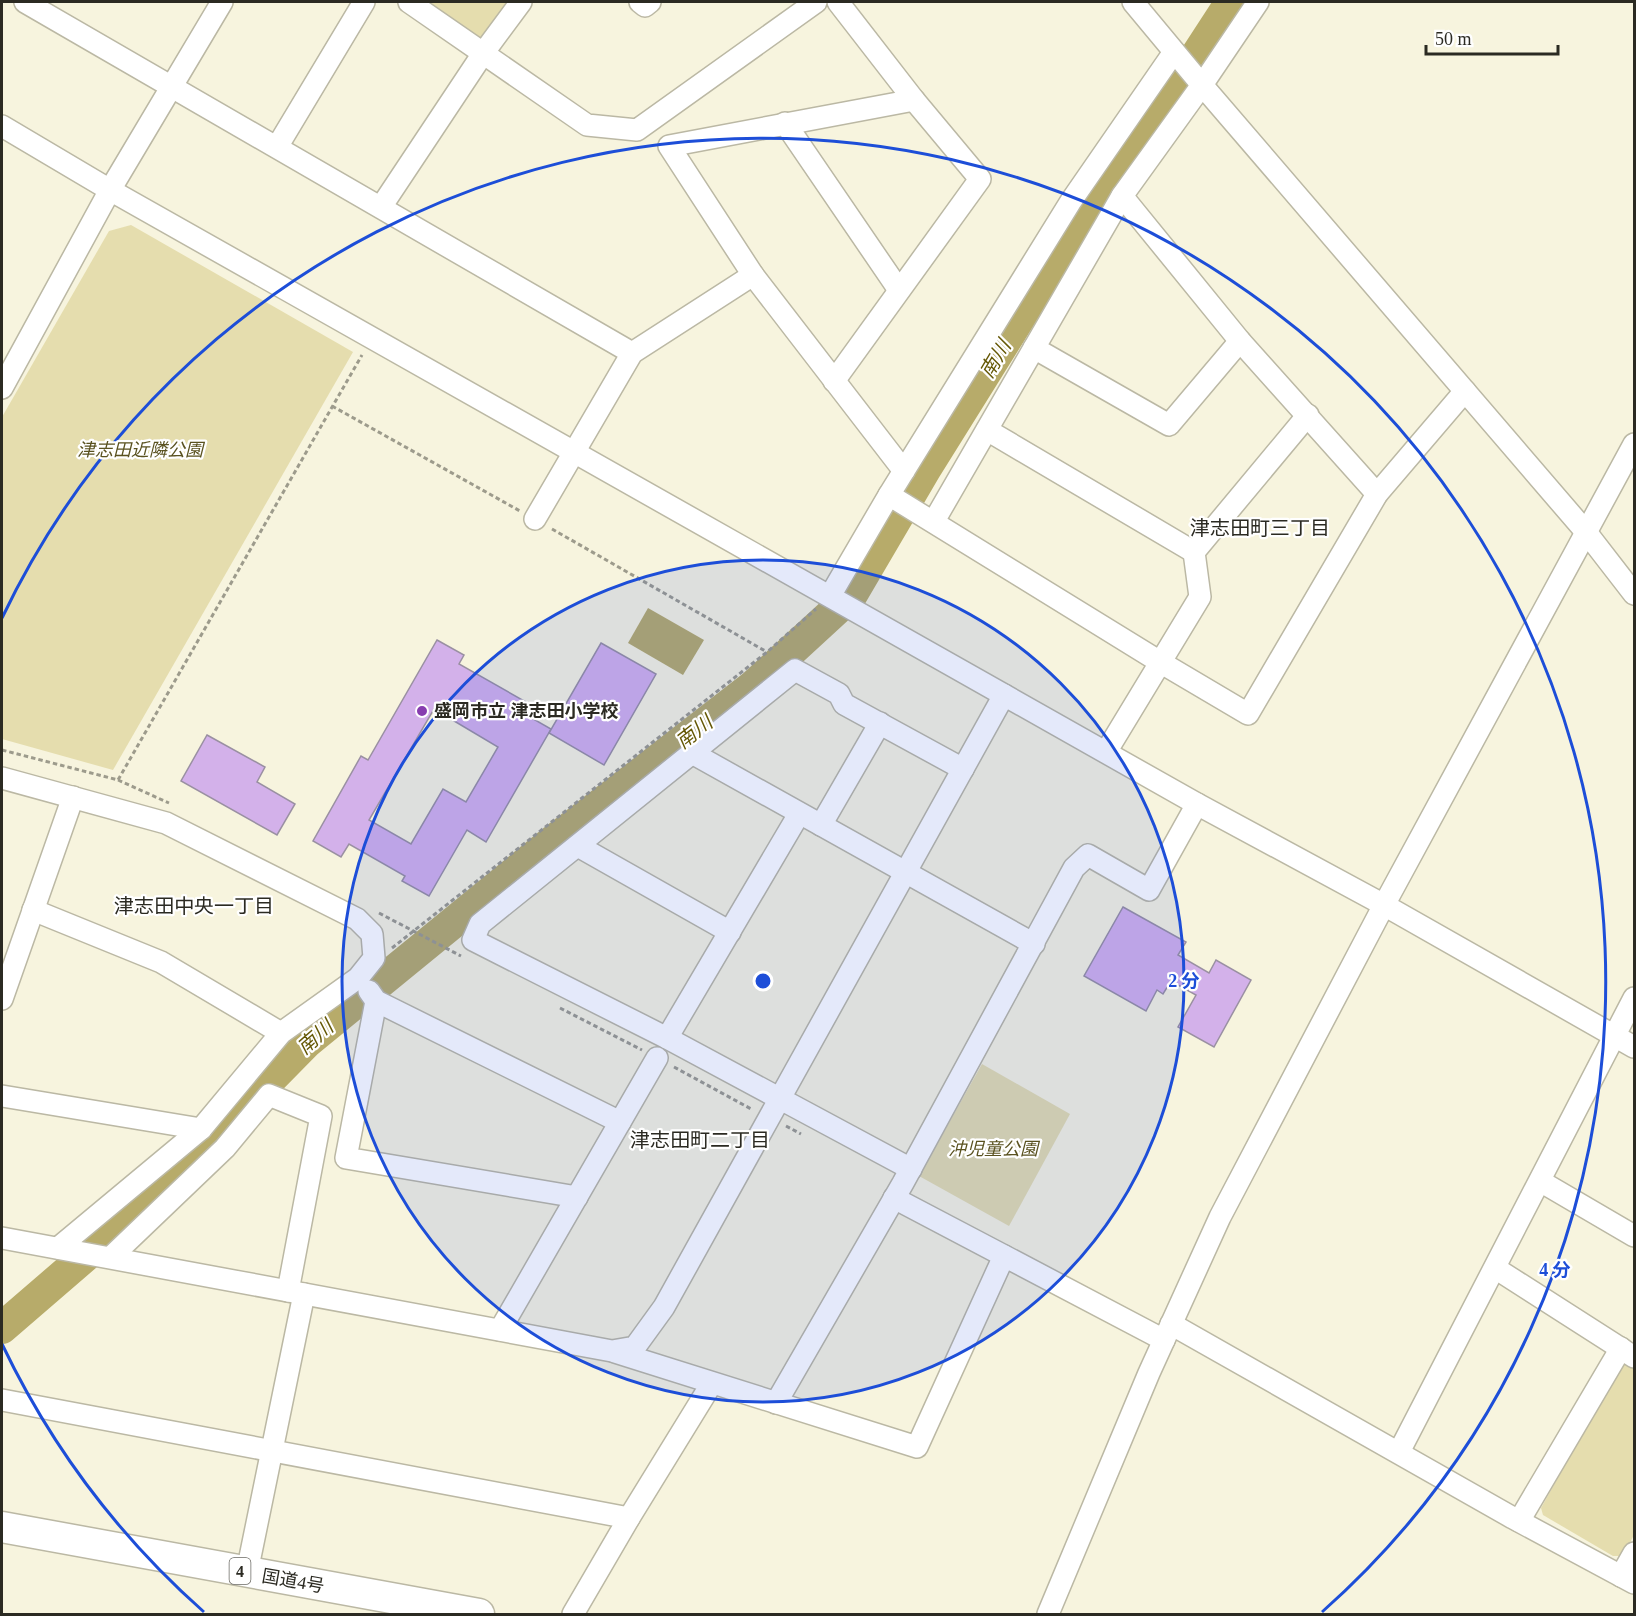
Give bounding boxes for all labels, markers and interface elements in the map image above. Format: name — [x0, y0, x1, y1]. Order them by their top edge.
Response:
scale bar — [1426, 18, 1558, 56]
text: 50 m — [1435, 29, 1472, 49]
water label: 南川 — [975, 334, 1016, 382]
park label: 津志田近隣公園 — [77, 440, 206, 460]
district label: 津志田町三丁目 — [1190, 517, 1330, 539]
place label: 盛岡市立 津志田小学校 — [434, 701, 619, 721]
marker: 盛岡市立 津志田小学校 — [415, 704, 429, 718]
water label: 南川 — [671, 710, 718, 753]
district label: 津志田中央一丁目 — [114, 895, 274, 917]
centre of rings — [753, 971, 773, 991]
text: 2 分 — [1168, 971, 1200, 991]
water label: 南川 — [293, 1014, 339, 1058]
district label: 津志田町二丁目 — [630, 1129, 770, 1151]
park label: 沖児童公園 — [948, 1139, 1041, 1159]
text: 4 分 — [1539, 1260, 1571, 1280]
road number: 4 — [230, 1558, 250, 1584]
street label: 国道4号 — [260, 1566, 326, 1596]

